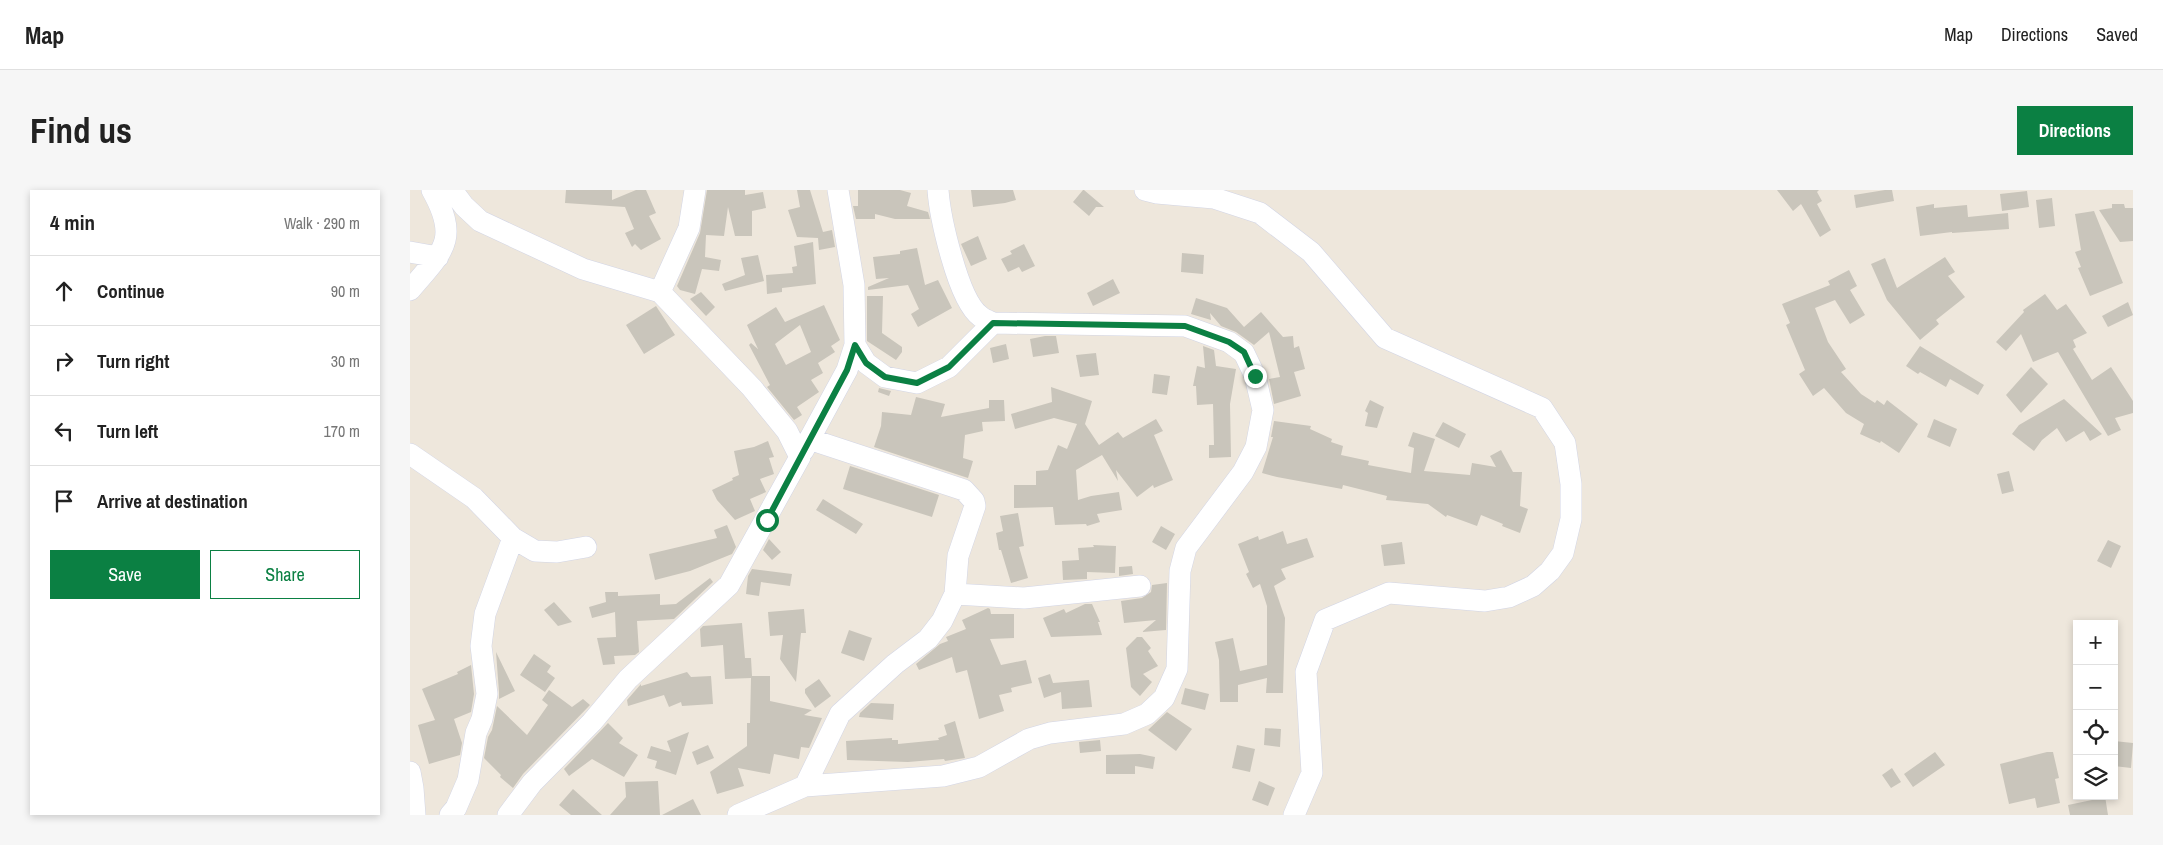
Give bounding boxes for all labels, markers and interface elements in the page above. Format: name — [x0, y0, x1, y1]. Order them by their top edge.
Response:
text: Map — [25, 19, 64, 51]
text: Map — [1944, 22, 1973, 47]
text: Directions — [2001, 22, 2068, 47]
text: Saved — [2096, 22, 2138, 47]
button: Directions — [2017, 106, 2133, 155]
text: Find us — [30, 107, 132, 154]
text: 4 min — [50, 208, 95, 237]
text: Walk · 290 m — [284, 212, 360, 234]
icon: ahead — [50, 277, 78, 305]
text: Continue — [97, 278, 165, 304]
text: 90 m — [331, 280, 360, 302]
icon: right — [50, 347, 78, 375]
text: Turn right — [97, 348, 169, 374]
text: 30 m — [331, 350, 360, 372]
route end — [1244, 365, 1267, 388]
icon: left — [50, 417, 78, 445]
text: Turn left — [97, 418, 158, 444]
text: 170 m — [324, 420, 360, 442]
icon: arrive — [50, 487, 78, 515]
text: Arrive at destination — [97, 488, 248, 514]
route start — [756, 509, 779, 532]
button: Save — [50, 550, 200, 599]
button: Share — [210, 550, 360, 599]
map controls — [2073, 620, 2118, 800]
button: + — [2073, 620, 2118, 665]
button: − — [2073, 665, 2118, 710]
button: locate — [2073, 710, 2118, 755]
button: layers — [2073, 755, 2118, 800]

